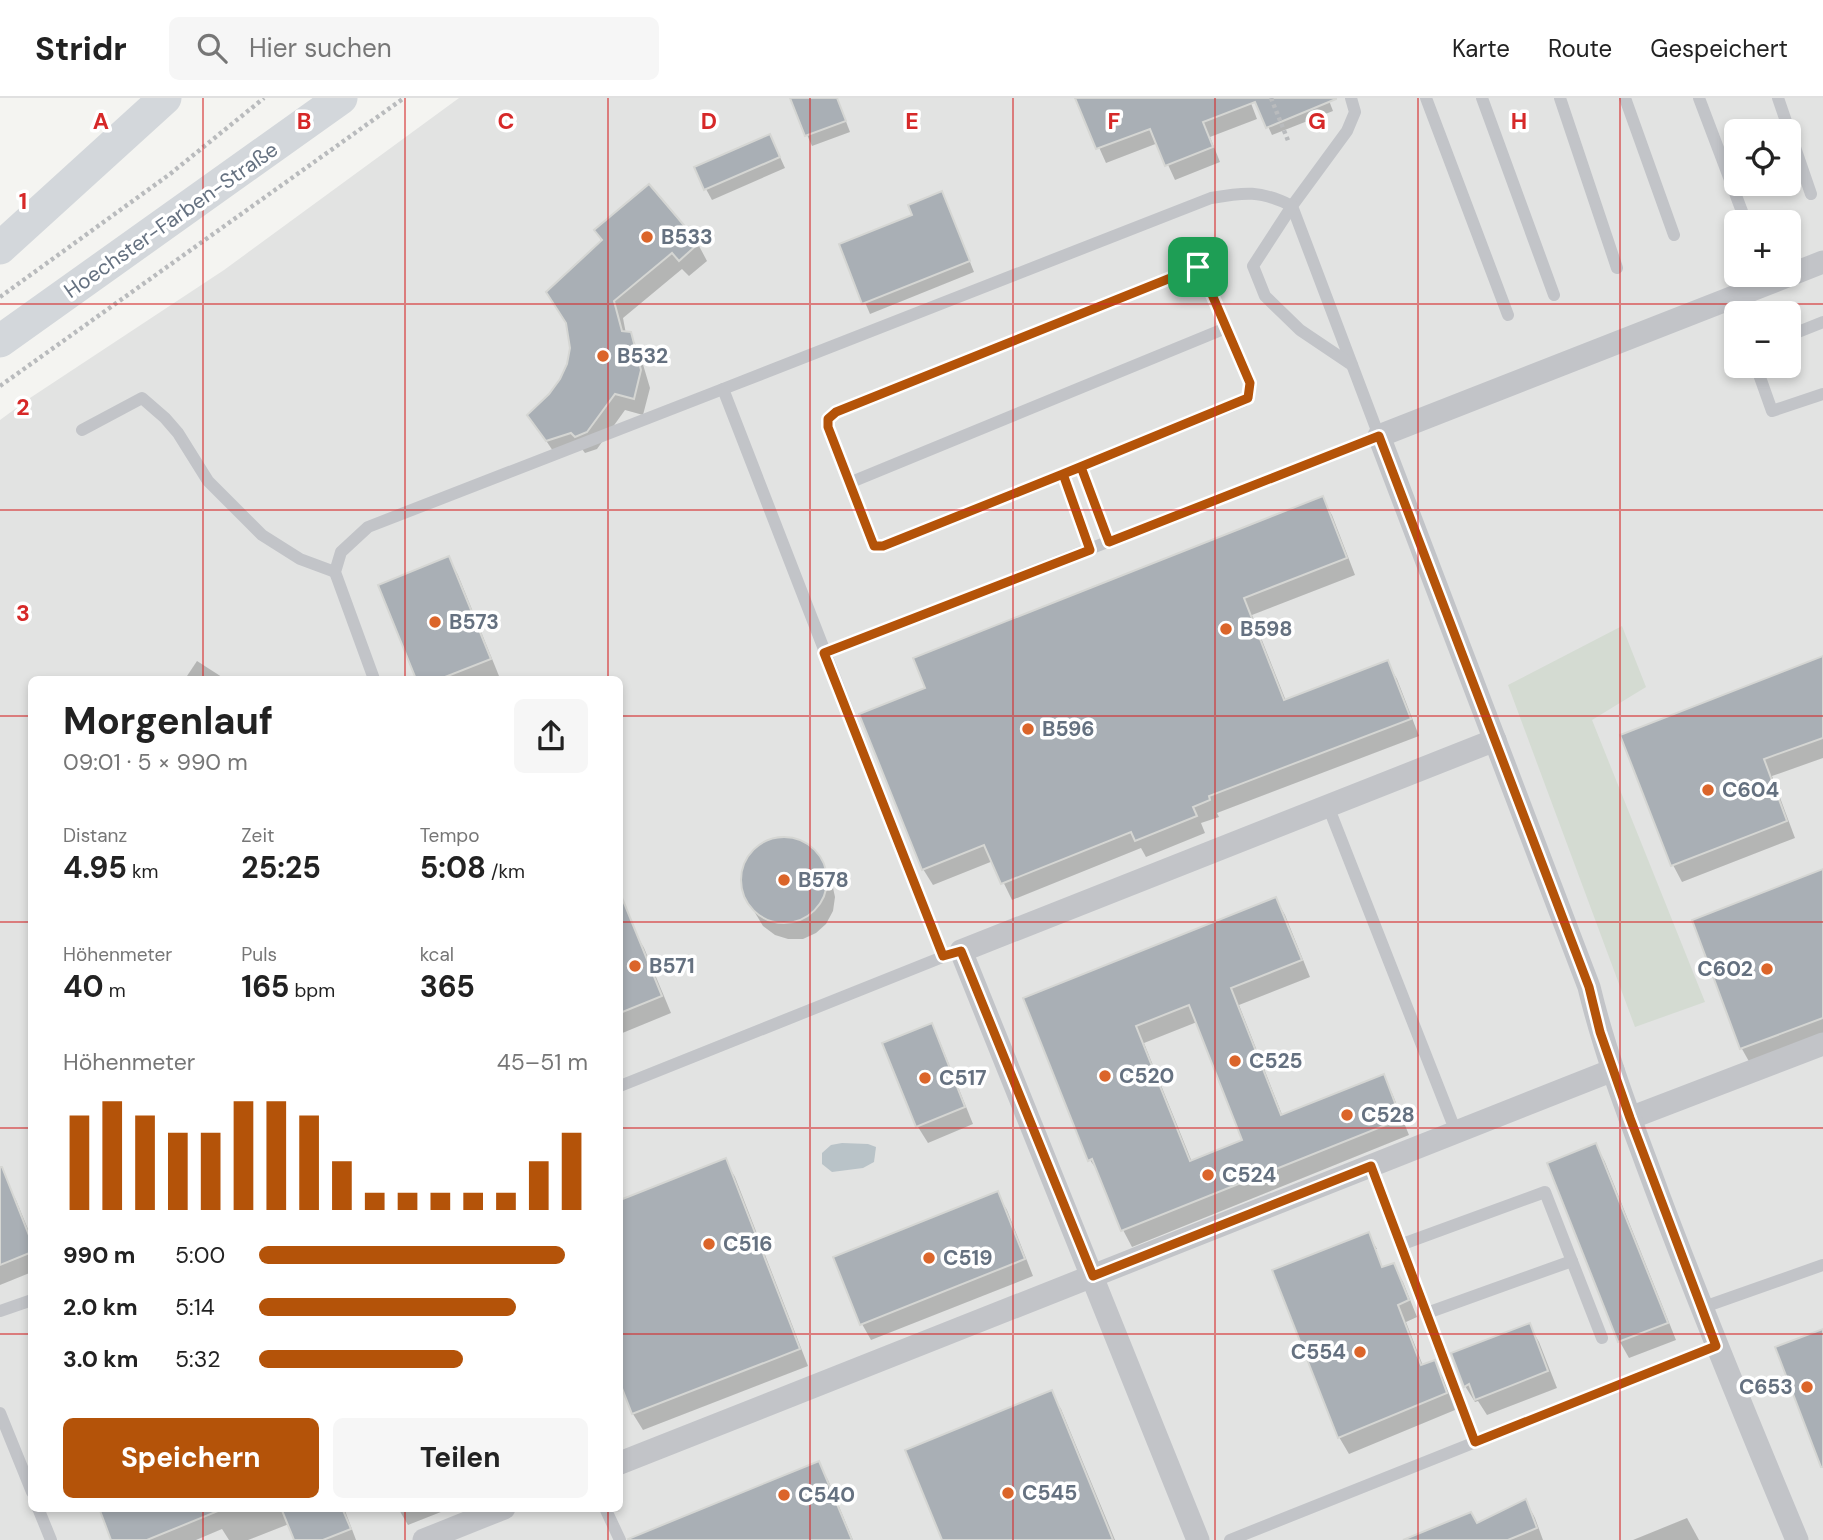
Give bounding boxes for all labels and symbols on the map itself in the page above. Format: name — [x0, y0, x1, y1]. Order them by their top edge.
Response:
text: A — [93, 106, 109, 136]
text: B — [297, 106, 311, 136]
text: C — [498, 106, 514, 136]
text: D — [701, 106, 717, 136]
text: E — [905, 106, 919, 136]
text: F — [1108, 106, 1121, 136]
text: G — [1308, 106, 1326, 136]
text: H — [1511, 106, 1527, 136]
street label: Hoechster-Farben-Straße — [58, 135, 284, 305]
text: 1 — [19, 186, 27, 216]
place label: B533 — [661, 223, 713, 251]
marker: B533 — [639, 229, 655, 245]
pin — [1168, 237, 1228, 297]
place label: B532 — [617, 342, 668, 370]
marker: B532 — [595, 348, 611, 364]
text: 2 — [16, 392, 30, 422]
text: 3 — [16, 598, 30, 628]
place label: B573 — [449, 608, 499, 636]
marker: B573 — [427, 614, 443, 630]
place label: B598 — [1240, 615, 1292, 643]
marker: B598 — [1218, 621, 1234, 637]
place label: B596 — [1042, 715, 1095, 743]
marker: B596 — [1020, 721, 1036, 737]
place label: C604 — [1722, 776, 1779, 804]
marker: C604 — [1700, 782, 1716, 798]
place label: B578 — [798, 866, 849, 894]
marker: B578 — [776, 872, 792, 888]
place label: B571 — [649, 952, 695, 980]
place label: C602 — [1697, 955, 1753, 983]
marker: B571 — [627, 958, 643, 974]
marker: C602 — [1759, 961, 1775, 977]
place label: C525 — [1249, 1047, 1303, 1075]
marker: C525 — [1227, 1053, 1243, 1069]
place label: C520 — [1119, 1062, 1174, 1090]
place label: C517 — [939, 1064, 986, 1092]
marker: C520 — [1097, 1068, 1113, 1084]
marker: C517 — [917, 1070, 933, 1086]
place label: C528 — [1361, 1101, 1415, 1129]
marker: C528 — [1339, 1107, 1355, 1123]
place label: C524 — [1222, 1161, 1276, 1189]
marker: C524 — [1200, 1167, 1216, 1183]
place label: C516 — [723, 1230, 773, 1258]
marker: C516 — [701, 1236, 717, 1252]
place label: C519 — [943, 1244, 993, 1272]
marker: C519 — [921, 1250, 937, 1266]
place label: C554 — [1291, 1338, 1346, 1366]
marker: C554 — [1352, 1344, 1368, 1360]
place label: C653 — [1739, 1373, 1793, 1401]
marker: C653 — [1799, 1379, 1815, 1395]
place label: C545 — [1022, 1479, 1077, 1507]
place label: C540 — [798, 1481, 855, 1509]
marker: C545 — [1000, 1485, 1016, 1501]
marker: C540 — [776, 1487, 792, 1503]

